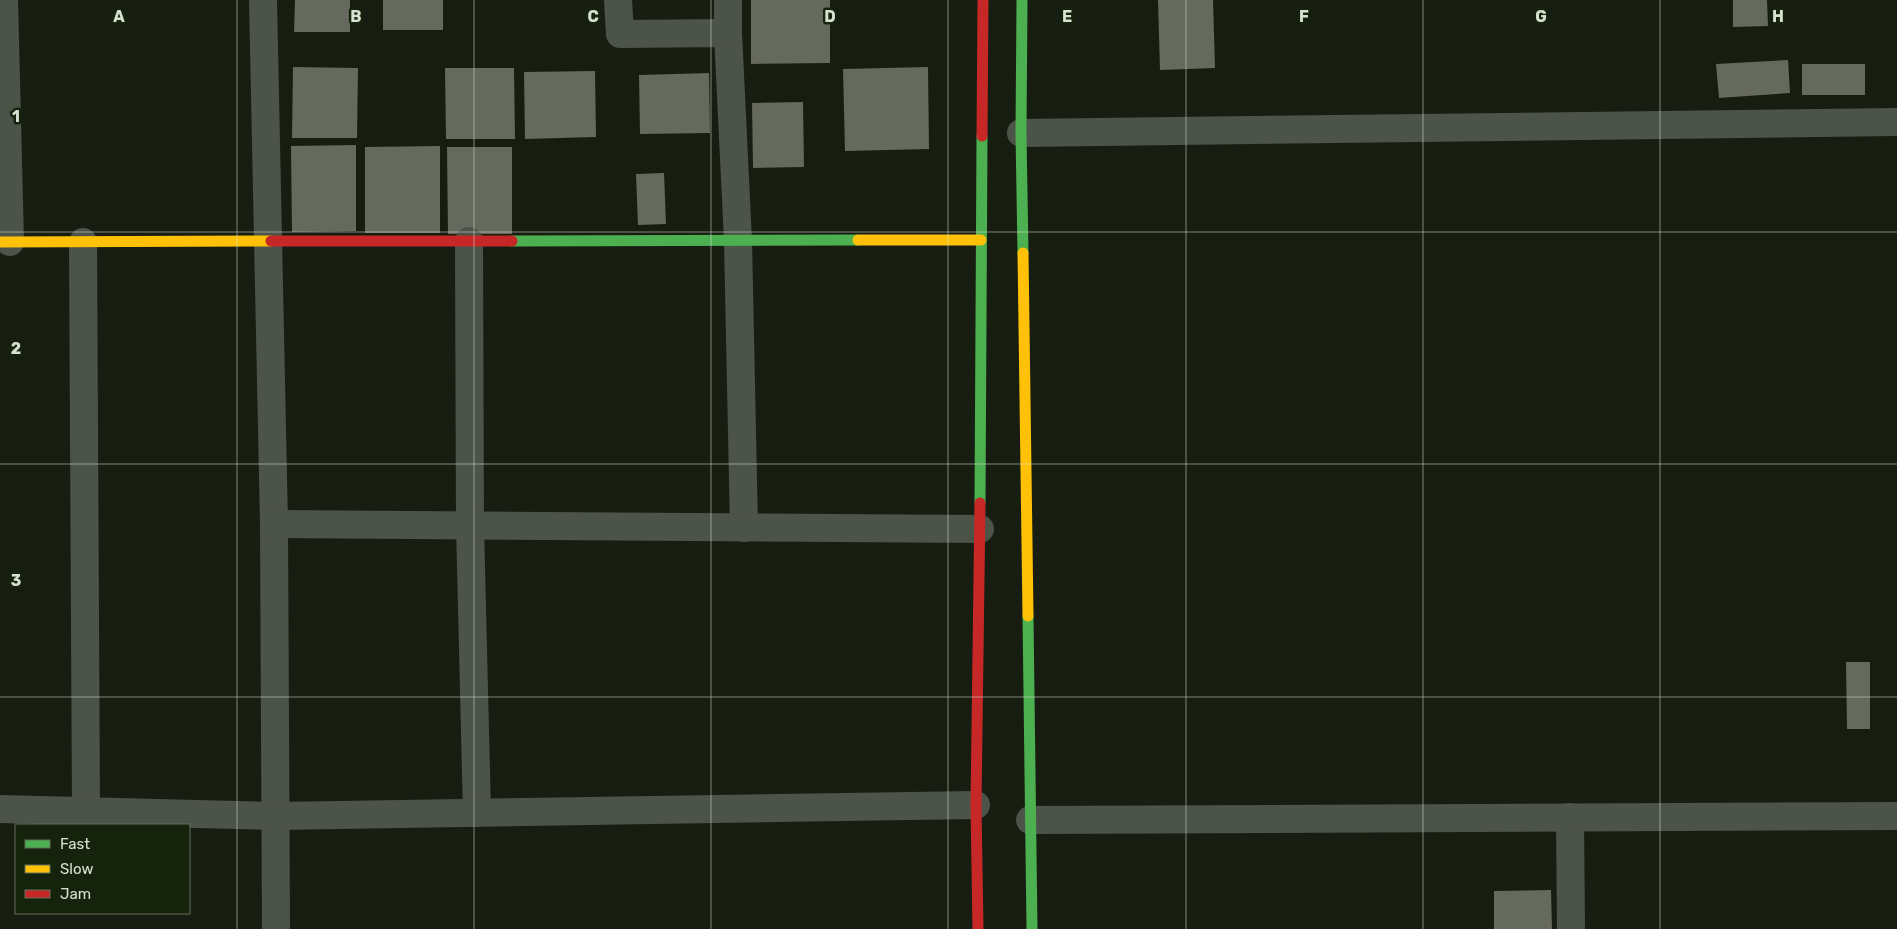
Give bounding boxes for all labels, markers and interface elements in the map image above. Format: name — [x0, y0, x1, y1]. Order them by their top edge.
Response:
text: A — [113, 7, 125, 26]
text: B — [350, 7, 362, 26]
text: C — [587, 7, 599, 26]
text: D — [824, 7, 836, 26]
text: E — [1062, 7, 1072, 26]
text: F — [1299, 7, 1309, 26]
text: G — [1535, 7, 1547, 26]
text: H — [1772, 7, 1784, 26]
text: 1 — [12, 107, 20, 126]
text: 2 — [11, 339, 21, 358]
text: 3 — [11, 571, 21, 590]
legend — [15, 824, 190, 914]
text: Fast — [60, 835, 90, 853]
text: Slow — [60, 860, 93, 878]
text: Jam — [60, 885, 91, 903]

